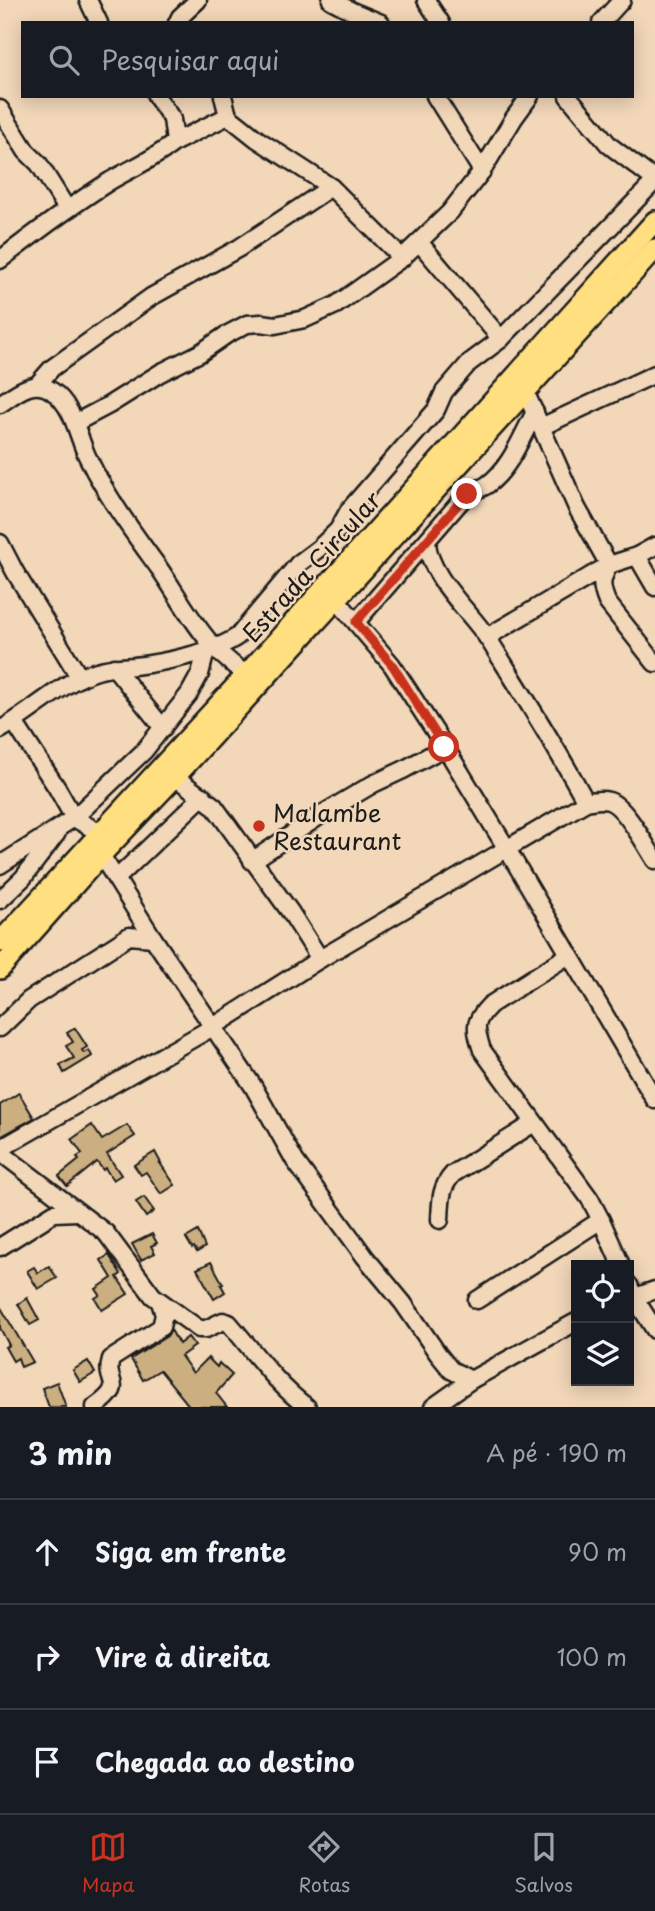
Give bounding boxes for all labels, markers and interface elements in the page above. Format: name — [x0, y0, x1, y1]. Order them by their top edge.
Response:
search box — [21, 21, 634, 98]
text: Pesquisar aqui — [101, 40, 279, 79]
icon: search — [45, 41, 83, 79]
route end — [451, 478, 482, 509]
street label: Estrada Circular — [233, 482, 389, 650]
route start — [428, 731, 459, 762]
place label: Malambe Restaurant — [273, 794, 401, 858]
marker: Malambe Restaurant — [251, 818, 267, 834]
map controls — [571, 1260, 634, 1386]
button: locate — [571, 1260, 634, 1323]
button: layers — [571, 1323, 634, 1386]
text: 3 min — [28, 1430, 113, 1475]
text: A pé · 190 m — [486, 1435, 627, 1470]
text: Siga em frente — [95, 1532, 286, 1571]
icon: ahead — [28, 1533, 66, 1571]
text: 90 m — [568, 1534, 627, 1569]
text: Vire à direita — [95, 1637, 270, 1676]
icon: right — [28, 1638, 66, 1676]
text: 100 m — [557, 1639, 627, 1674]
text: Chegada ao destino — [95, 1742, 354, 1781]
icon: arrive — [28, 1743, 66, 1781]
tab: Mapa — [82, 1828, 134, 1898]
tab: Rotas — [299, 1828, 350, 1898]
tab: Salvos — [514, 1828, 573, 1898]

